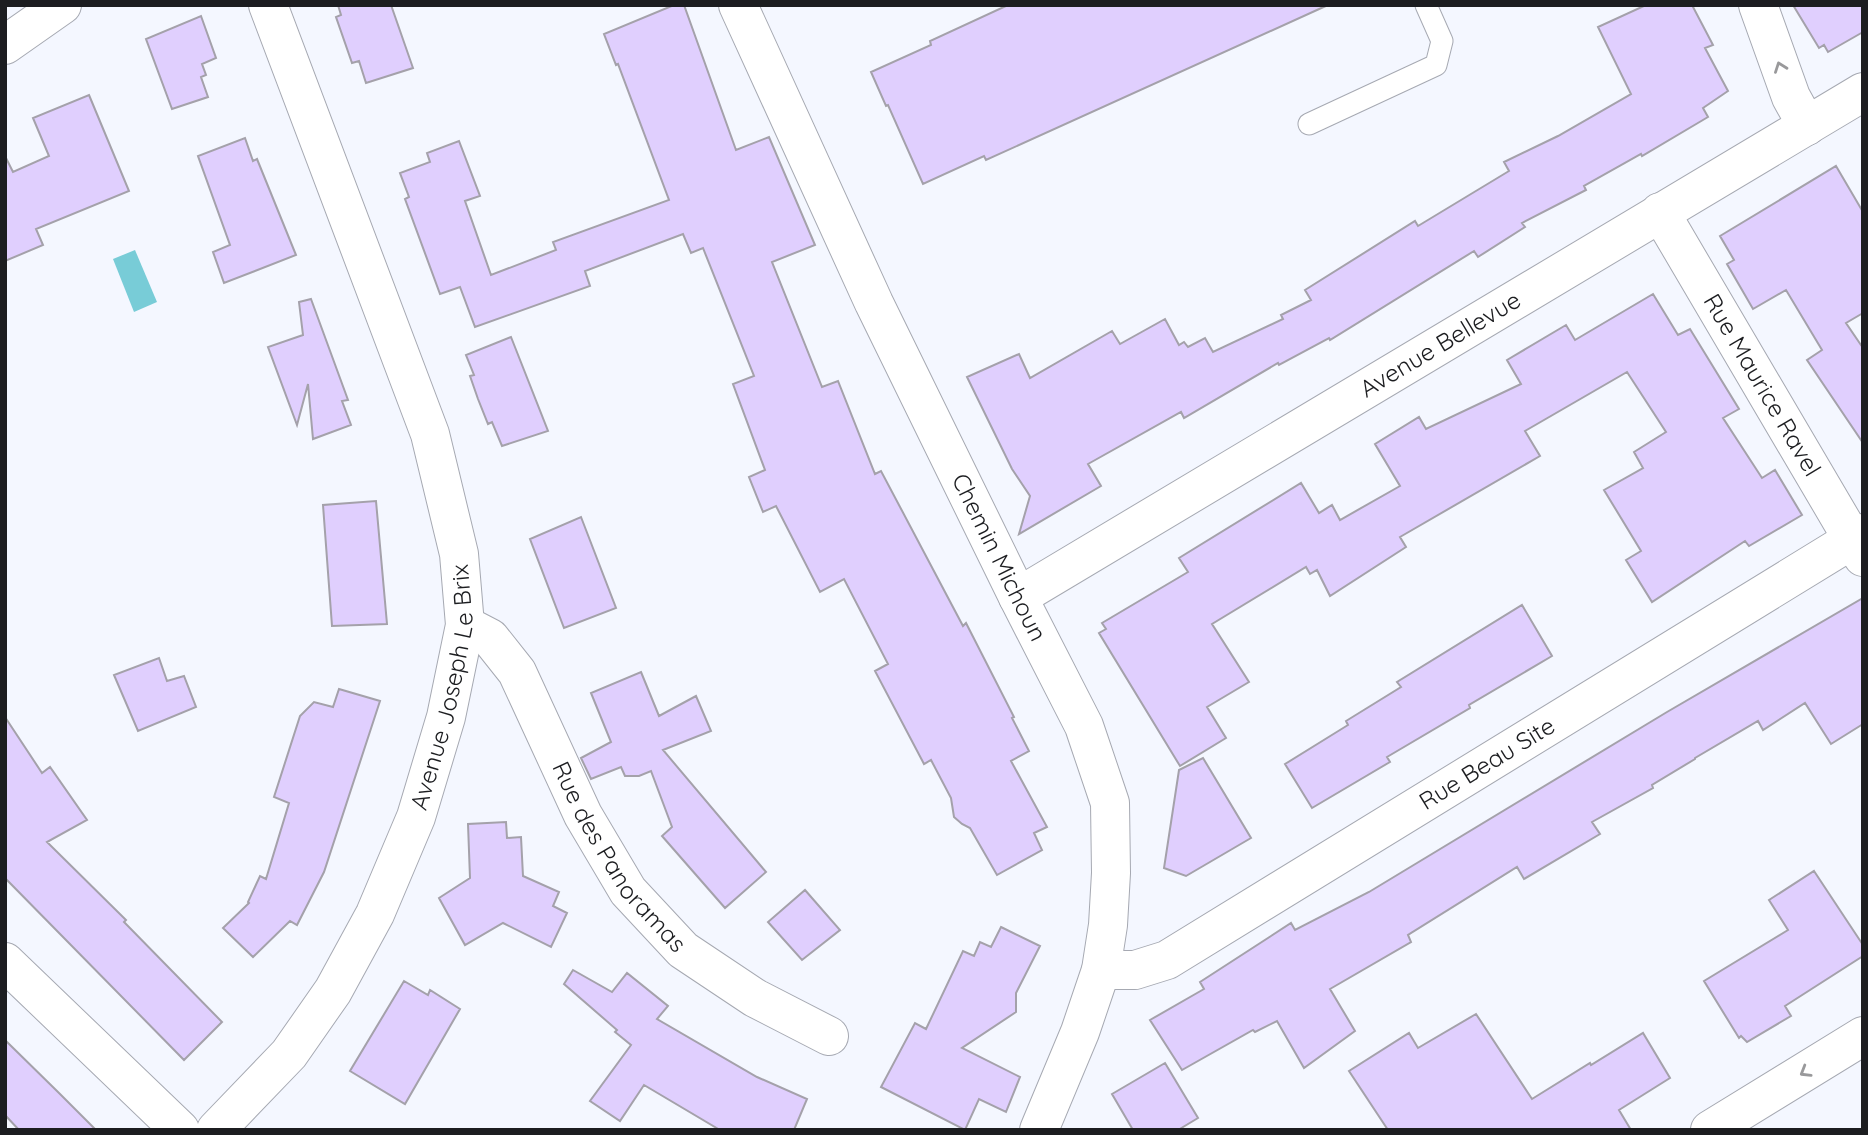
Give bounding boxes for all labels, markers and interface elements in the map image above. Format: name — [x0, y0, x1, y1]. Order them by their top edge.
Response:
one-way arrow — [1774, 61, 1788, 73]
street label: Avenue Bellevue — [1354, 284, 1526, 403]
street label: Rue Maurice Ravel — [1697, 288, 1828, 481]
street label: Chemin Michoun — [946, 468, 1054, 646]
street label: Avenue Joseph Le Brix — [403, 563, 479, 813]
street label: Rue Beau Site — [1413, 710, 1560, 816]
street label: Rue des Panoramas — [546, 757, 693, 958]
one-way arrow — [1799, 1063, 1812, 1076]

